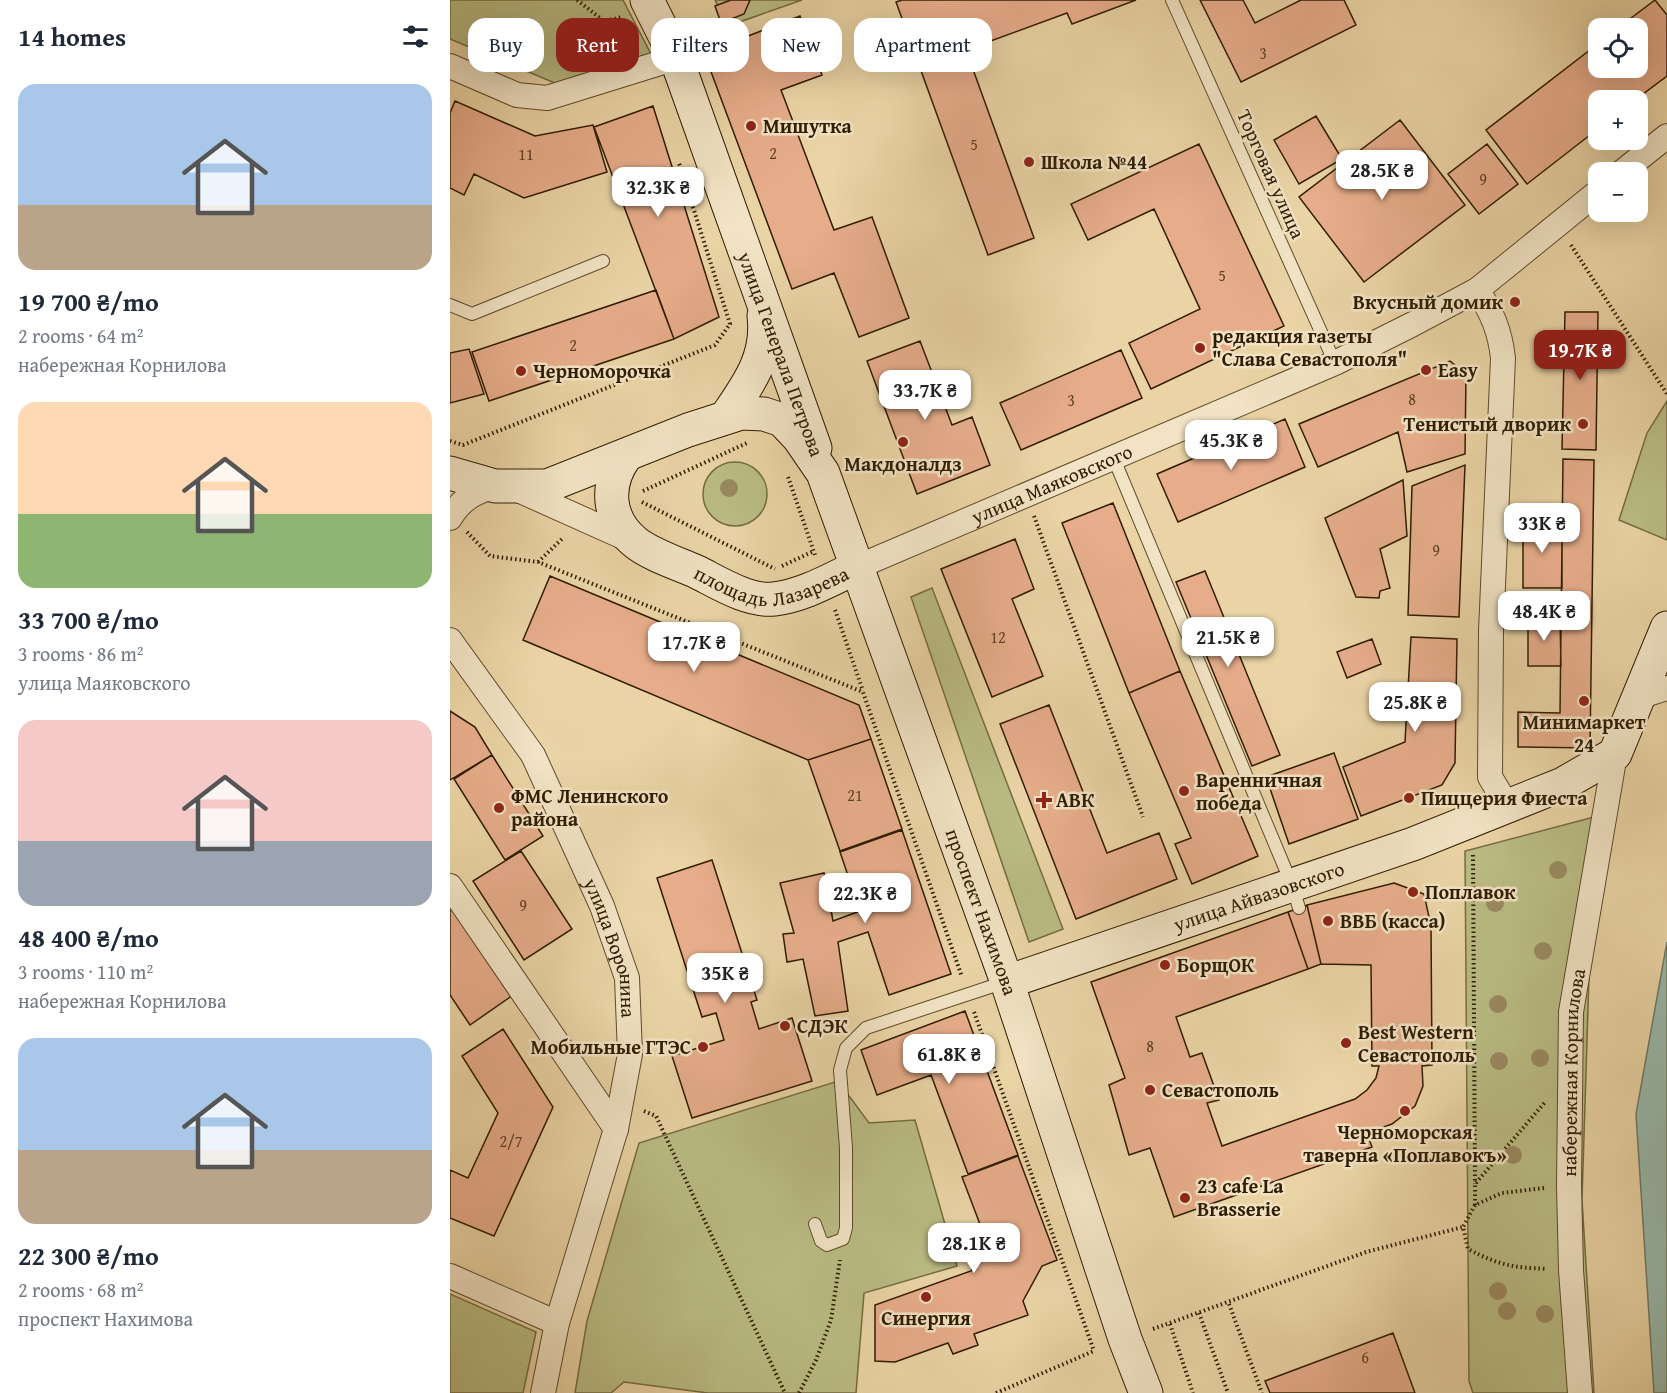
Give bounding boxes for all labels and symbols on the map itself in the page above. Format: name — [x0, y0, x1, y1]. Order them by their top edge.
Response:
house number: 3 — [1259, 41, 1267, 65]
street label: Торговая улица — [1230, 105, 1313, 243]
place label: Мишутка — [763, 111, 852, 140]
marker: Мишутка — [744, 119, 758, 133]
house number: 5 — [970, 132, 978, 156]
house number: 2 — [769, 141, 777, 165]
house number: 11 — [518, 142, 534, 166]
place label: Школа №44 — [1041, 147, 1147, 176]
pin: 28.5K ₴ — [1327, 150, 1437, 201]
marker: Школа №44 — [1022, 155, 1036, 169]
pin: 32.3K ₴ — [603, 167, 713, 218]
house number: 9 — [1479, 167, 1487, 191]
street label: улица Генерала Петрова — [731, 246, 832, 461]
house number: 5 — [1218, 263, 1226, 287]
place label: Вкусный домик — [1353, 287, 1503, 316]
marker: Вкусный домик — [1508, 295, 1522, 309]
place label: редакция газеты "Слава Севастополя" — [1212, 321, 1407, 373]
pin: 19.7K ₴ — [1525, 330, 1635, 381]
house number: 2 — [569, 333, 577, 357]
marker: редакция газеты "Слава Севастополя" — [1193, 341, 1207, 355]
place label: Easy — [1438, 355, 1479, 384]
place label: Черноморочка — [533, 356, 672, 385]
marker: Easy — [1419, 363, 1433, 377]
marker: Черноморочка — [514, 364, 528, 378]
pin: 33.7K ₴ — [870, 370, 980, 421]
house number: 8 — [1408, 387, 1416, 411]
house number: 3 — [1067, 388, 1075, 412]
place label: Тенистый дворик — [1403, 409, 1572, 438]
marker: Тенистый дворик — [1576, 417, 1590, 431]
pin: 45.3K ₴ — [1176, 420, 1286, 471]
marker: Макдоналдз — [896, 435, 910, 449]
street label: улица Маяковского — [966, 436, 1137, 531]
place label: Макдоналдз — [844, 449, 962, 478]
pin: 33K ₴ — [1500, 503, 1584, 554]
house number: 9 — [1432, 538, 1440, 562]
street label: площадь Лазарева — [690, 555, 852, 579]
text: площадь Лазарева — [689, 558, 854, 613]
pin: 48.4K ₴ — [1489, 591, 1599, 642]
pin: 21.5K ₴ — [1173, 617, 1283, 668]
pin: 17.7K ₴ — [639, 622, 749, 673]
house number: 12 — [990, 625, 1006, 649]
pin: 25.8K ₴ — [1360, 682, 1470, 733]
marker: Минимаркет 24 — [1577, 694, 1591, 708]
place label: Минимаркет 24 — [1523, 707, 1646, 759]
place label: Варенничная победа — [1196, 765, 1322, 817]
place label: ФМС Ленинского района — [511, 781, 669, 833]
house number: 21 — [847, 783, 863, 807]
place label: Пиццерия Фиеста — [1421, 783, 1588, 812]
marker: Варенничная победа — [1177, 784, 1191, 798]
place label: АВК — [1056, 785, 1095, 814]
marker: Пиццерия Фиеста — [1402, 791, 1416, 805]
marker: АВК — [1037, 793, 1051, 807]
marker: ФМС Ленинского района — [492, 801, 506, 815]
street label: проспект Нахимова — [939, 824, 1025, 999]
street label: улица Айвазовского — [1168, 853, 1348, 939]
street label: улица Воронина — [577, 872, 644, 1019]
pin: 22.3K ₴ — [810, 873, 920, 924]
place label: Поплавок — [1425, 877, 1516, 906]
marker: Поплавок — [1406, 885, 1420, 899]
house number: 9 — [519, 893, 527, 917]
place label: ВВБ (касса) — [1340, 906, 1445, 935]
marker: ВВБ (касса) — [1321, 914, 1335, 928]
place label: БорщОК — [1177, 950, 1255, 979]
pin: 35K ₴ — [683, 953, 767, 1004]
marker: БорщОК — [1158, 958, 1172, 972]
street label: набережная Корнилова — [1554, 966, 1592, 1177]
place label: СДЭК — [797, 1011, 848, 1040]
place label: Best Western Севастополь — [1358, 1017, 1475, 1069]
marker: СДЭК — [778, 1019, 792, 1033]
place label: Мобильные ГТЭС — [531, 1032, 691, 1061]
pin: 61.8K ₴ — [894, 1034, 1004, 1085]
house number: 8 — [1146, 1034, 1154, 1058]
marker: Best Western Севастополь — [1339, 1036, 1353, 1050]
marker: Мобильные ГТЭС — [696, 1040, 710, 1054]
place label: Севастополь — [1162, 1075, 1279, 1104]
marker: Севастополь — [1143, 1083, 1157, 1097]
marker: Черноморская таверна «Поплавокъ» — [1398, 1104, 1412, 1118]
place label: Черноморская таверна «Поплавокъ» — [1303, 1117, 1507, 1169]
house number: 2/7 — [500, 1129, 523, 1153]
place label: 23 cafe La Brasserie — [1197, 1171, 1284, 1223]
marker: 23 cafe La Brasserie — [1178, 1191, 1192, 1205]
pin: 28.1K ₴ — [919, 1223, 1029, 1274]
marker: Синергия — [919, 1290, 933, 1304]
place label: Синергия — [881, 1303, 971, 1332]
house number: 6 — [1361, 1345, 1369, 1369]

